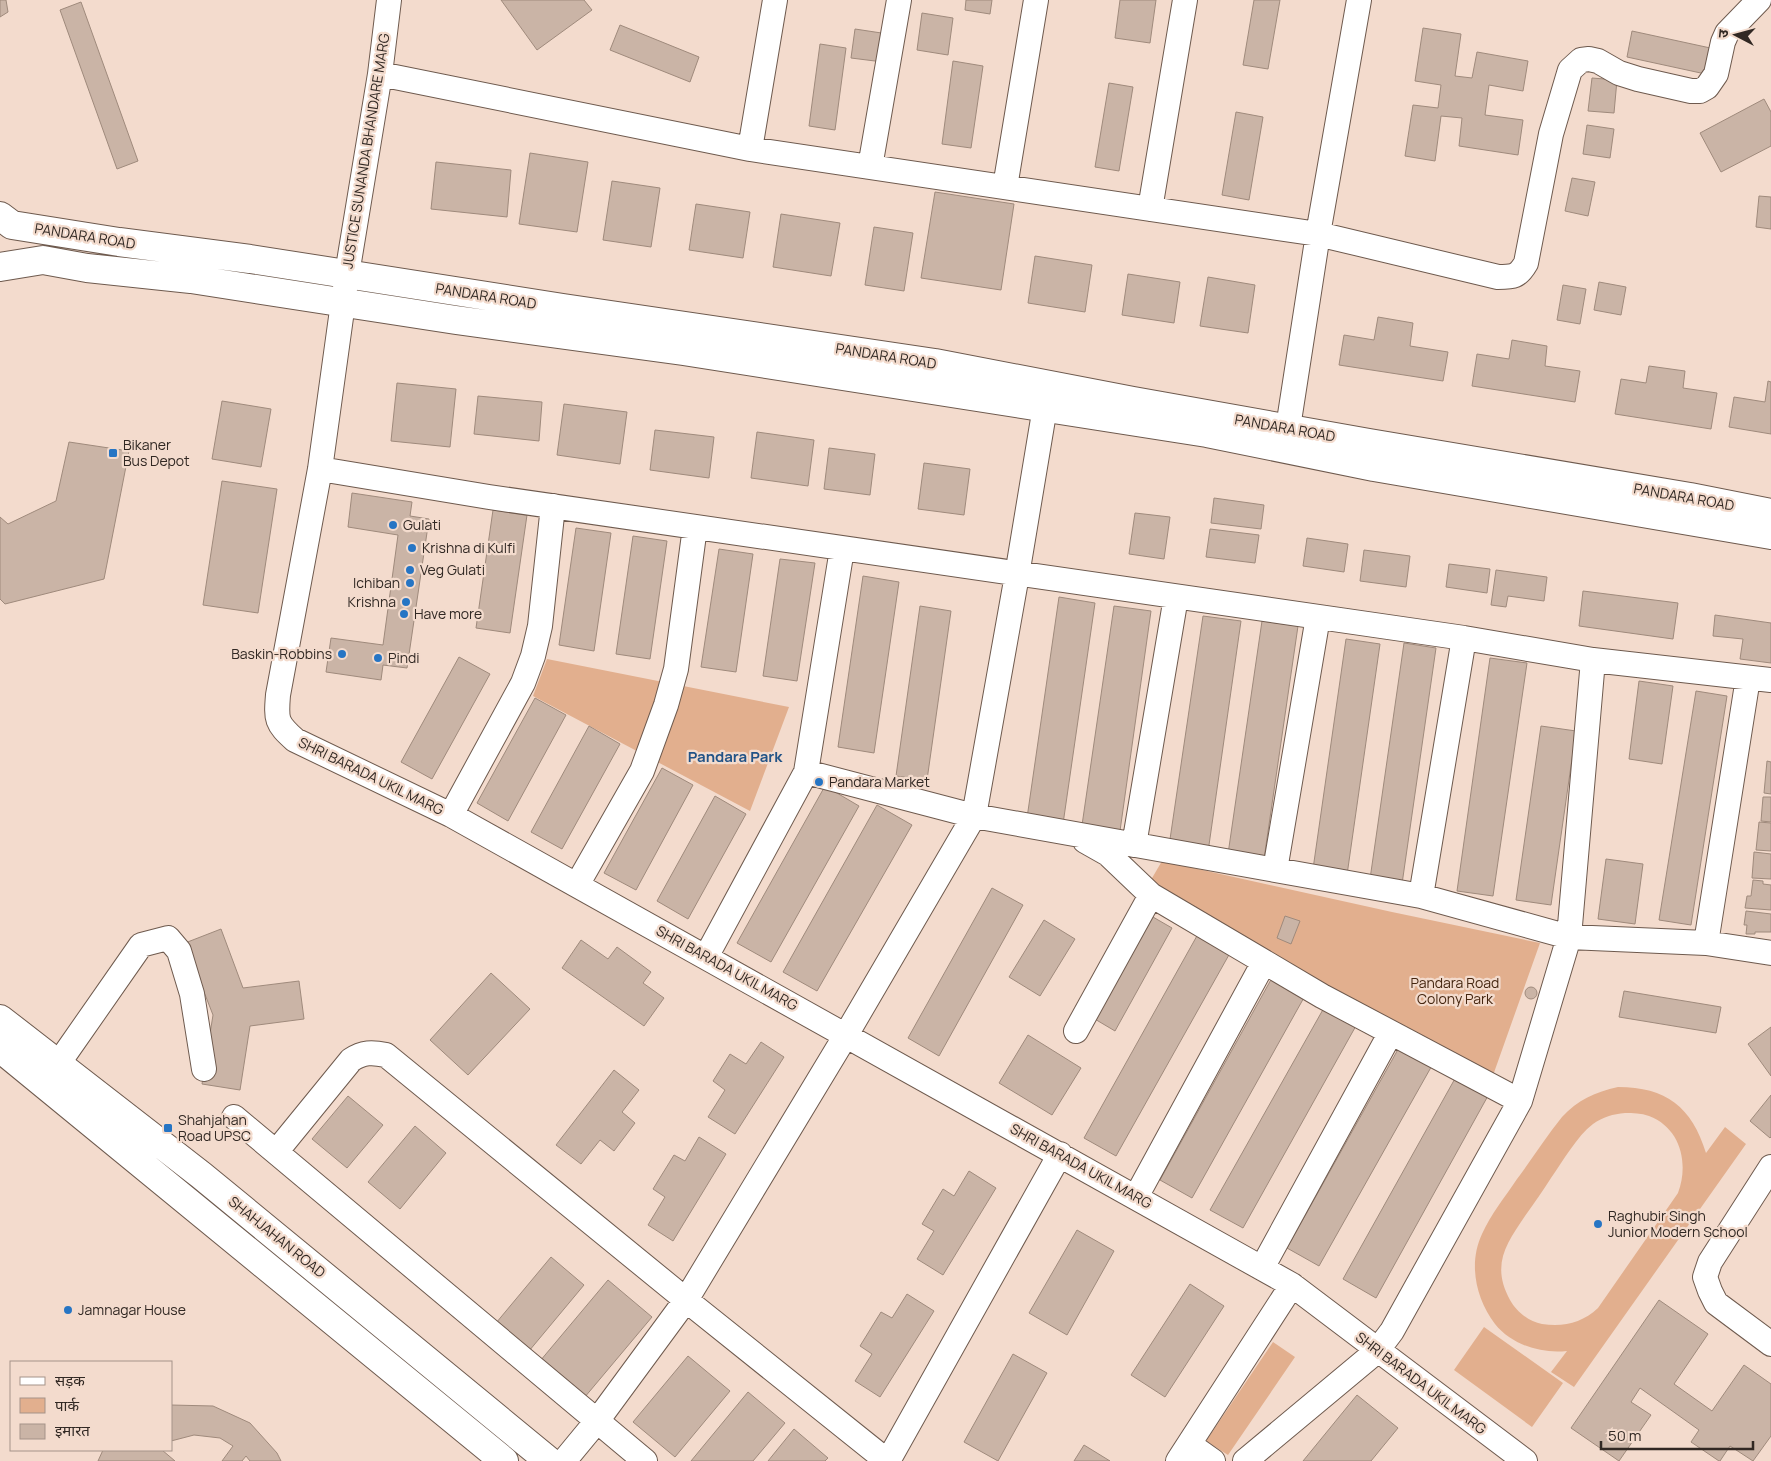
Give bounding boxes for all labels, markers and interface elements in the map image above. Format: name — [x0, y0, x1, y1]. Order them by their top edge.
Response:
north arrow — [1711, 10, 1761, 60]
text: उ — [1713, 28, 1733, 39]
street label: JUSTICE SUNANDA BHANDARE MARG — [338, 32, 394, 270]
street label: PANDARA ROAD — [33, 218, 137, 253]
street label: PANDARA ROAD — [434, 278, 538, 313]
street label: PANDARA ROAD — [834, 338, 938, 373]
street label: PANDARA ROAD — [1233, 409, 1337, 446]
place label: Bikaner Bus Depot — [123, 435, 190, 470]
marker: Bikaner Bus Depot — [107, 447, 119, 459]
street label: PANDARA ROAD — [1632, 478, 1736, 515]
place label: Gulati — [403, 515, 441, 534]
marker: Gulati — [387, 519, 399, 531]
place label: Krishna di Kulfi — [422, 538, 515, 557]
marker: Krishna di Kulfi — [406, 542, 418, 554]
place label: Veg Gulati — [420, 560, 485, 579]
marker: Veg Gulati — [404, 564, 416, 576]
place label: Ichiban — [353, 573, 400, 592]
marker: Ichiban — [404, 577, 416, 589]
place label: Krishna — [348, 592, 396, 611]
marker: Krishna — [400, 596, 412, 608]
place label: Have more — [414, 604, 482, 623]
marker: Have more — [398, 608, 410, 620]
place label: Baskin-Robbins — [231, 644, 332, 663]
marker: Baskin-Robbins — [336, 648, 348, 660]
place label: Pindi — [388, 648, 420, 667]
marker: Pindi — [372, 652, 384, 664]
street label: SHRI BARADA UKIL MARG — [296, 732, 447, 819]
district label: Pandara Park — [688, 746, 783, 767]
place label: Pandara Market — [829, 772, 930, 791]
marker: Pandara Market — [813, 776, 825, 788]
street label: SHRI BARADA UKIL MARG — [653, 921, 802, 1014]
park label: Pandara Road Colony Park — [1411, 973, 1499, 1008]
place label: Shahjahan Road UPSC — [178, 1110, 251, 1145]
street label: SHRI BARADA UKIL MARG — [1007, 1119, 1156, 1212]
marker: Shahjahan Road UPSC — [162, 1122, 174, 1134]
street label: SHAHJAHAN ROAD — [225, 1192, 330, 1282]
place label: Raghubir Singh Junior Modern School — [1608, 1206, 1748, 1241]
marker: Raghubir Singh Junior Modern School — [1592, 1218, 1604, 1230]
place label: Jamnagar House — [78, 1300, 186, 1319]
marker: Jamnagar House — [62, 1304, 74, 1316]
street label: SHRI BARADA UKIL MARG — [1352, 1327, 1491, 1438]
legend — [10, 1361, 172, 1451]
text: सड़क — [55, 1370, 85, 1391]
text: पार्क — [55, 1395, 79, 1416]
scale bar — [1601, 1418, 1754, 1450]
text: इमारत — [55, 1420, 90, 1441]
text: 50 m — [1608, 1425, 1642, 1446]

